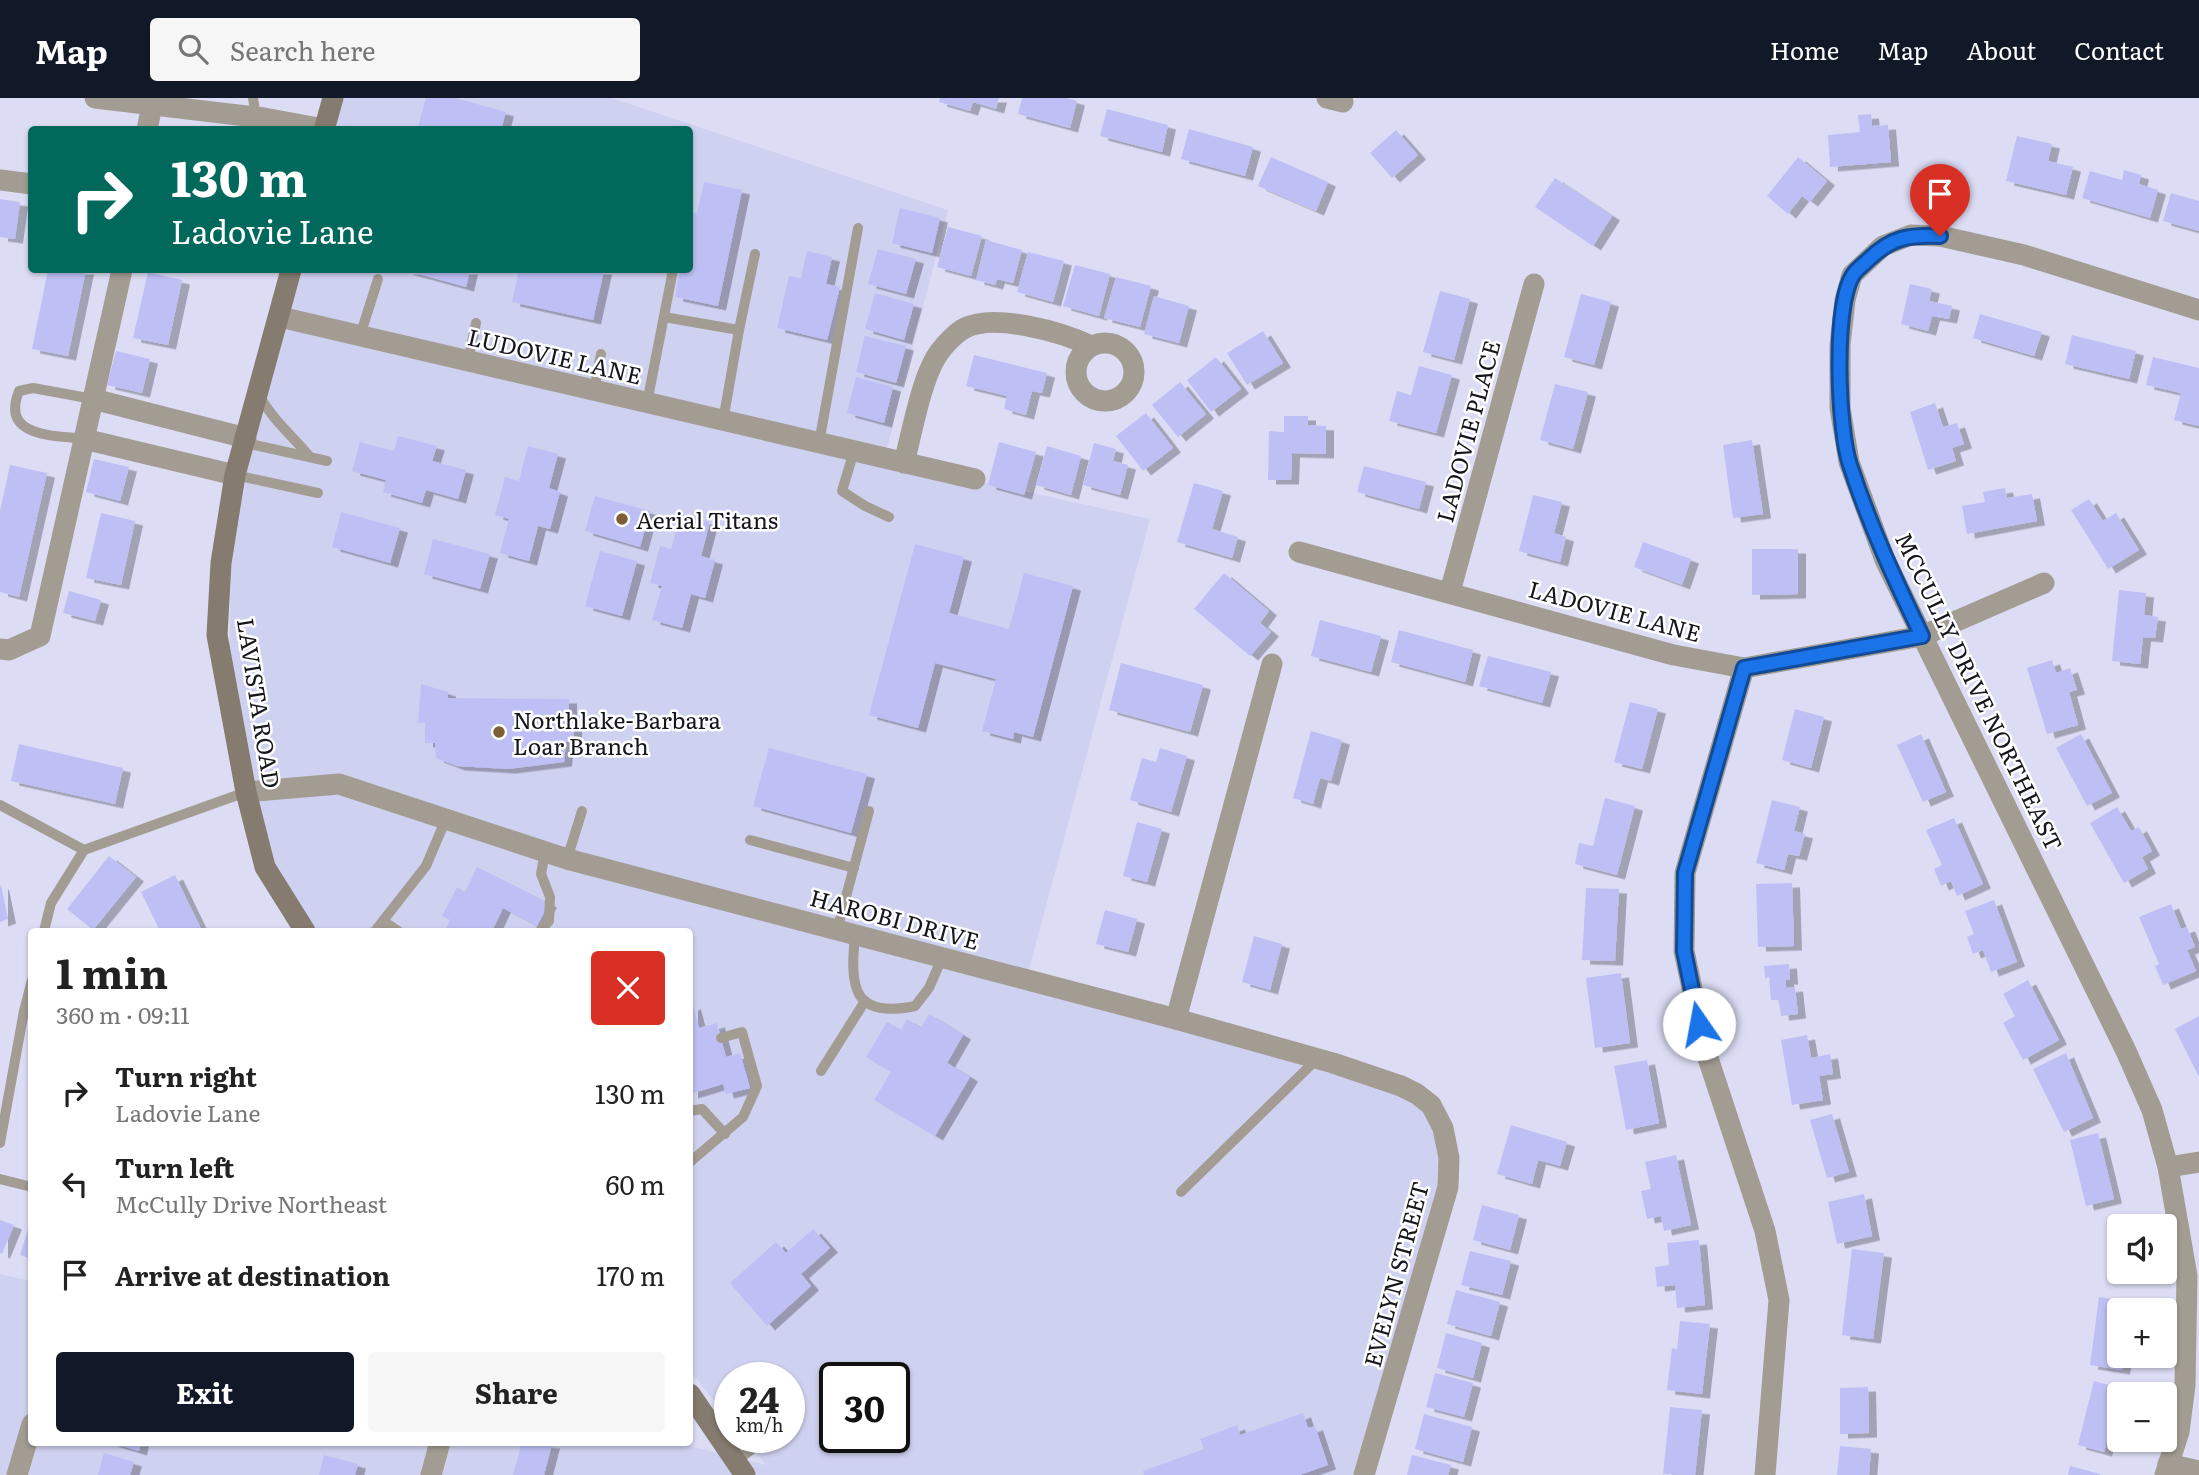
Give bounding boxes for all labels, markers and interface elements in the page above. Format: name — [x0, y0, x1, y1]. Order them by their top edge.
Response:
search box — [150, 18, 640, 81]
text: Map — [35, 25, 108, 74]
icon: search — [174, 30, 212, 68]
text: Search here — [230, 30, 376, 69]
text: Home — [1770, 32, 1839, 67]
text: Map — [1877, 32, 1928, 67]
text: About — [1966, 32, 2036, 67]
text: Contact — [2074, 32, 2164, 67]
text: 130 m — [171, 139, 307, 212]
icon: right — [56, 154, 147, 245]
pin — [1910, 164, 1970, 236]
icon: arrive — [1921, 175, 1959, 213]
text: Ladovie Lane — [171, 206, 374, 254]
street label: LUDOVIE LANE — [465, 318, 645, 392]
street label: LADOVIE PLACE — [1426, 336, 1508, 526]
place label: Aerial Titans — [636, 502, 778, 536]
marker: Aerial Titans — [614, 511, 630, 527]
street label: MCCULLY DRIVE NORTHEAST — [1888, 526, 2072, 856]
street label: LADOVIE LANE — [1525, 571, 1705, 649]
street label: LAVISTA ROAD — [230, 616, 290, 790]
place label: Northlake-Barbara Loar Branch — [513, 702, 721, 762]
marker: Northlake-Barbara Loar Branch — [491, 724, 507, 740]
street label: HAROBI DRIVE — [807, 879, 983, 957]
text: 1 min — [56, 940, 168, 1002]
button: close — [591, 951, 665, 1025]
position arrow — [1662, 987, 1736, 1061]
text: 360 m · 09:11 — [56, 997, 190, 1031]
text: Turn right — [115, 1056, 257, 1095]
text: 130 m — [595, 1073, 665, 1112]
icon: right — [56, 1074, 94, 1112]
text: Ladovie Lane — [115, 1095, 261, 1129]
text: Turn left — [115, 1147, 234, 1186]
text: 60 m — [606, 1164, 665, 1203]
icon: left — [56, 1165, 94, 1203]
street label: EVELYN STREET — [1354, 1177, 1436, 1371]
text: McCully Drive Northeast — [115, 1186, 387, 1220]
map controls — [2107, 1214, 2177, 1452]
button: sound — [2107, 1214, 2177, 1284]
text: Arrive at destination — [115, 1255, 390, 1294]
text: 170 m — [597, 1255, 665, 1294]
icon: arrive — [56, 1256, 94, 1294]
button: + — [2107, 1298, 2177, 1368]
button: Exit — [56, 1352, 354, 1432]
button: Share — [368, 1352, 665, 1432]
speed limit sign: 30 — [819, 1362, 910, 1453]
text: 24 — [740, 1372, 779, 1424]
button: − — [2107, 1382, 2177, 1452]
text: km/h — [736, 1411, 783, 1438]

